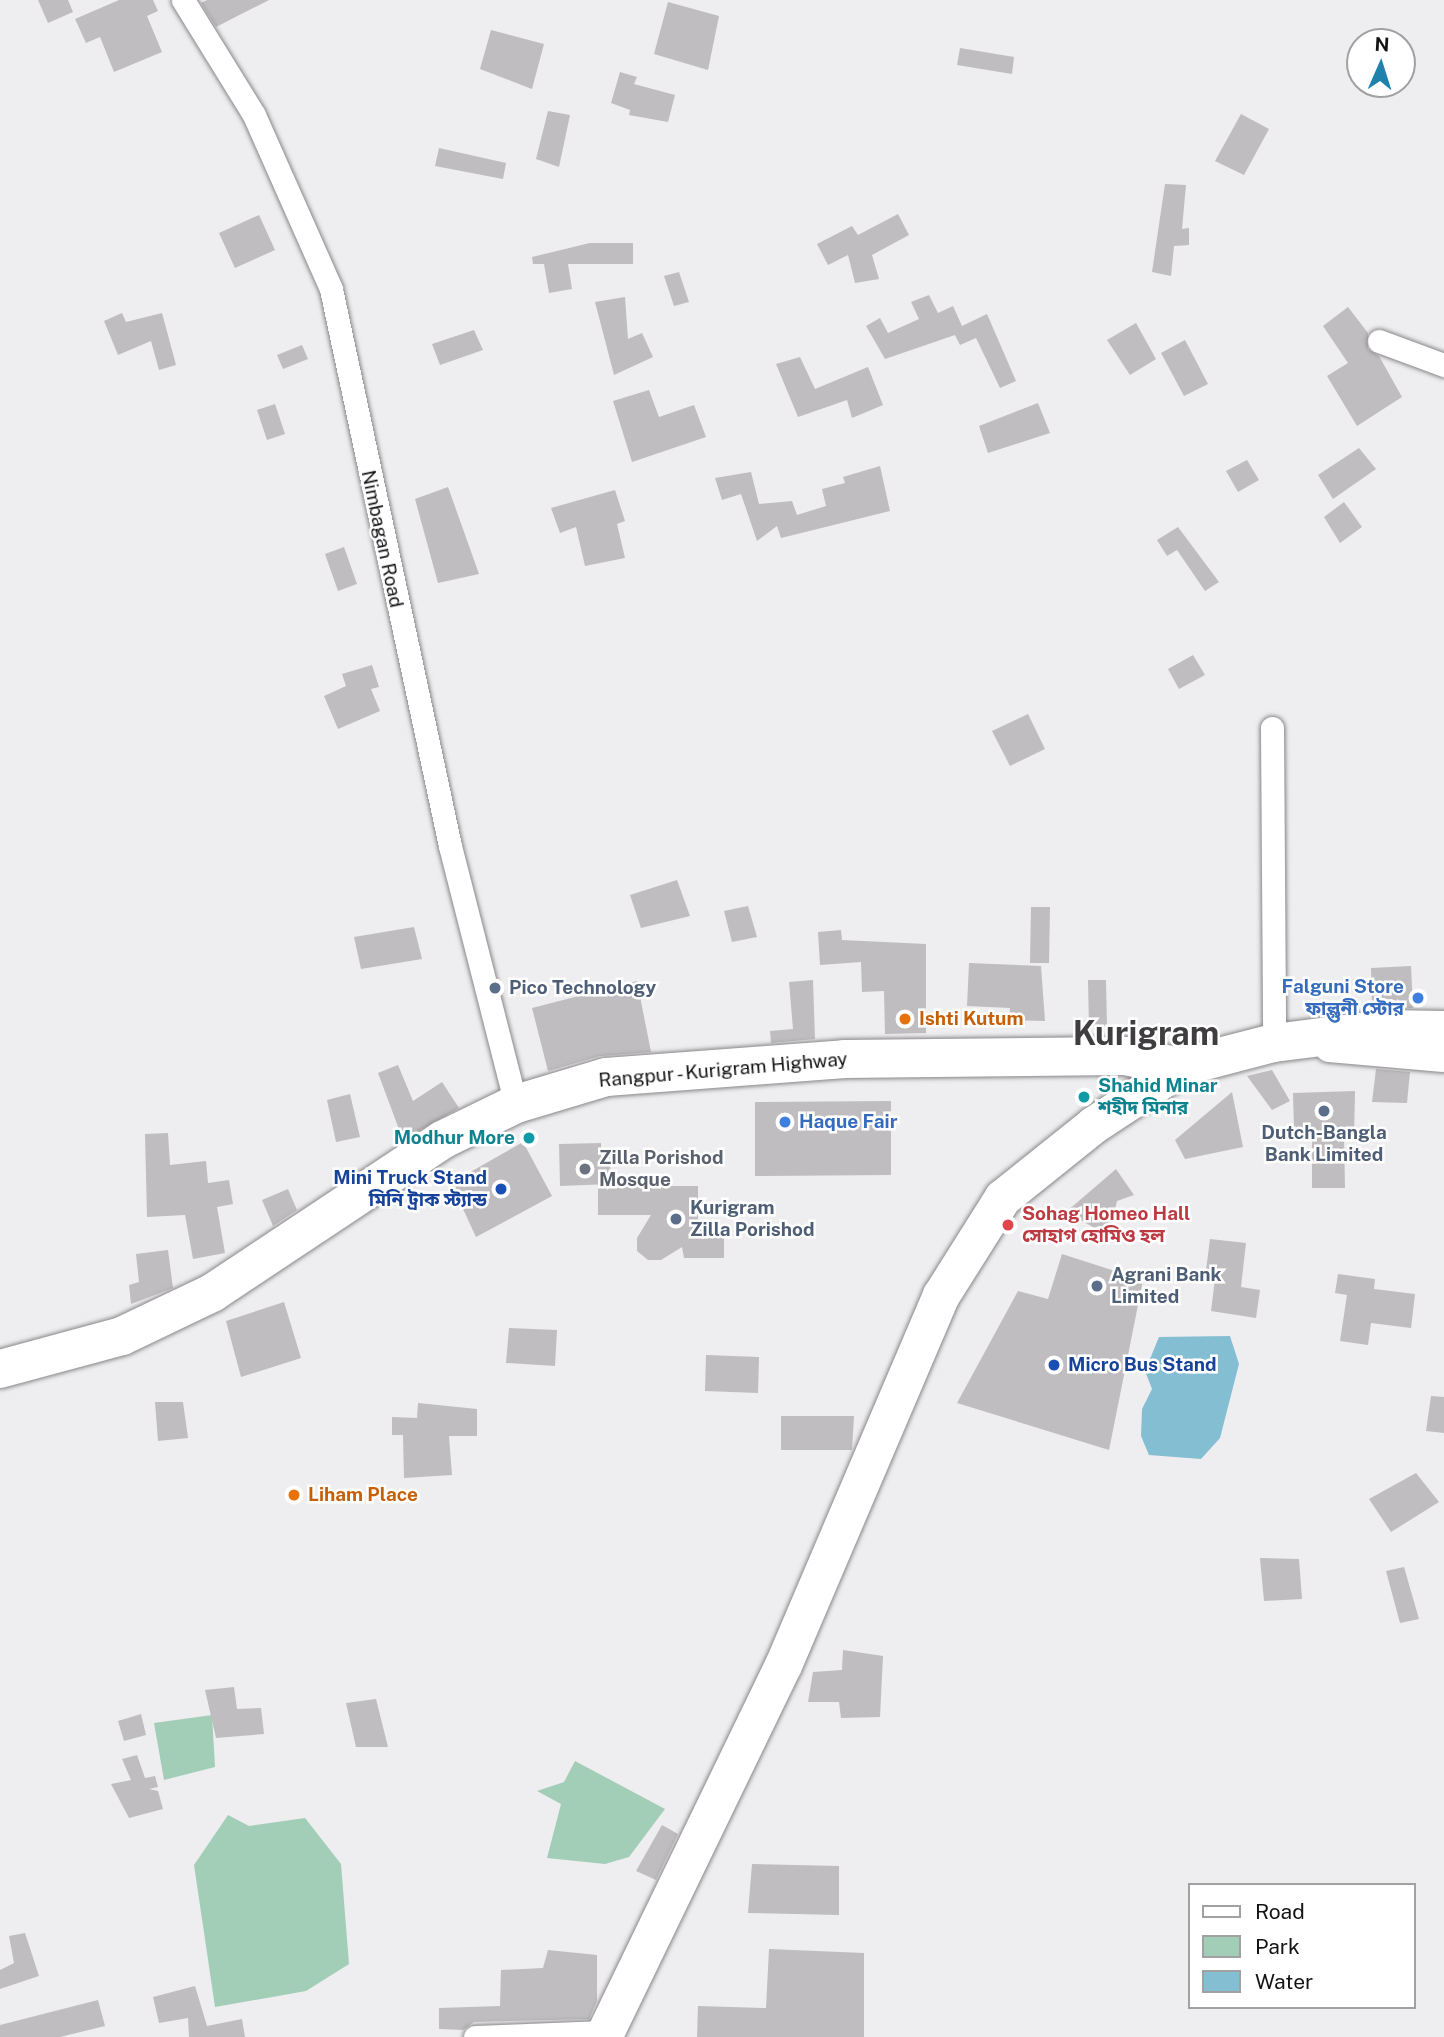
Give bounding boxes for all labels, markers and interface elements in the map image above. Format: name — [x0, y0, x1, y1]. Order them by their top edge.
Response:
north arrow — [1346, 28, 1416, 98]
text: N — [1374, 33, 1390, 55]
street label: Nimbagan Road — [356, 468, 408, 610]
place label: Falguni Store ফাল্গুনী স্টোর — [1281, 976, 1404, 1020]
place label: Pico Technology — [509, 977, 656, 999]
marker: Pico Technology — [487, 980, 503, 996]
marker: Falguni Store ফাল্গুনী স্টোর — [1410, 990, 1426, 1006]
place label: Ishti Kutum — [919, 1008, 1023, 1030]
marker: Ishti Kutum — [897, 1011, 913, 1027]
district label: Kurigram — [1073, 1014, 1219, 1054]
street label: Rangpur - Kurigram Highway — [595, 1048, 851, 1092]
place label: Shahid Minar শহীদ মিনার — [1098, 1075, 1218, 1119]
marker: Shahid Minar শহীদ মিনার — [1076, 1089, 1092, 1105]
marker: Dutch-Bangla Bank Limited — [1316, 1103, 1332, 1119]
place label: Haque Fair — [799, 1111, 898, 1133]
marker: Haque Fair — [777, 1114, 793, 1130]
place label: Dutch-Bangla Bank Limited — [1261, 1122, 1387, 1166]
place label: Modhur More — [394, 1127, 515, 1149]
marker: Modhur More — [521, 1130, 537, 1146]
place label: Zilla Porishod Mosque — [599, 1147, 724, 1191]
marker: Zilla Porishod Mosque — [577, 1161, 593, 1177]
place label: Mini Truck Stand মিনি ট্রাক স্ট্যান্ড — [333, 1167, 487, 1211]
marker: Mini Truck Stand মিনি ট্রাক স্ট্যান্ড — [493, 1181, 509, 1197]
place label: Kurigram Zilla Porishod — [690, 1197, 815, 1241]
place label: Sohag Homeo Hall সোহাগ হোমিও হল — [1022, 1203, 1190, 1247]
marker: Kurigram Zilla Porishod — [668, 1211, 684, 1227]
marker: Sohag Homeo Hall সোহাগ হোমিও হল — [1000, 1217, 1016, 1233]
place label: Agrani Bank Limited — [1111, 1264, 1222, 1308]
marker: Agrani Bank Limited — [1089, 1278, 1105, 1294]
place label: Micro Bus Stand — [1068, 1354, 1217, 1376]
marker: Micro Bus Stand — [1046, 1357, 1062, 1373]
place label: Liham Place — [308, 1484, 418, 1506]
marker: Liham Place — [286, 1487, 302, 1503]
legend — [1188, 1883, 1416, 2009]
text: Road — [1255, 1899, 1305, 1924]
text: Park — [1255, 1934, 1300, 1959]
text: Water — [1255, 1969, 1313, 1994]

